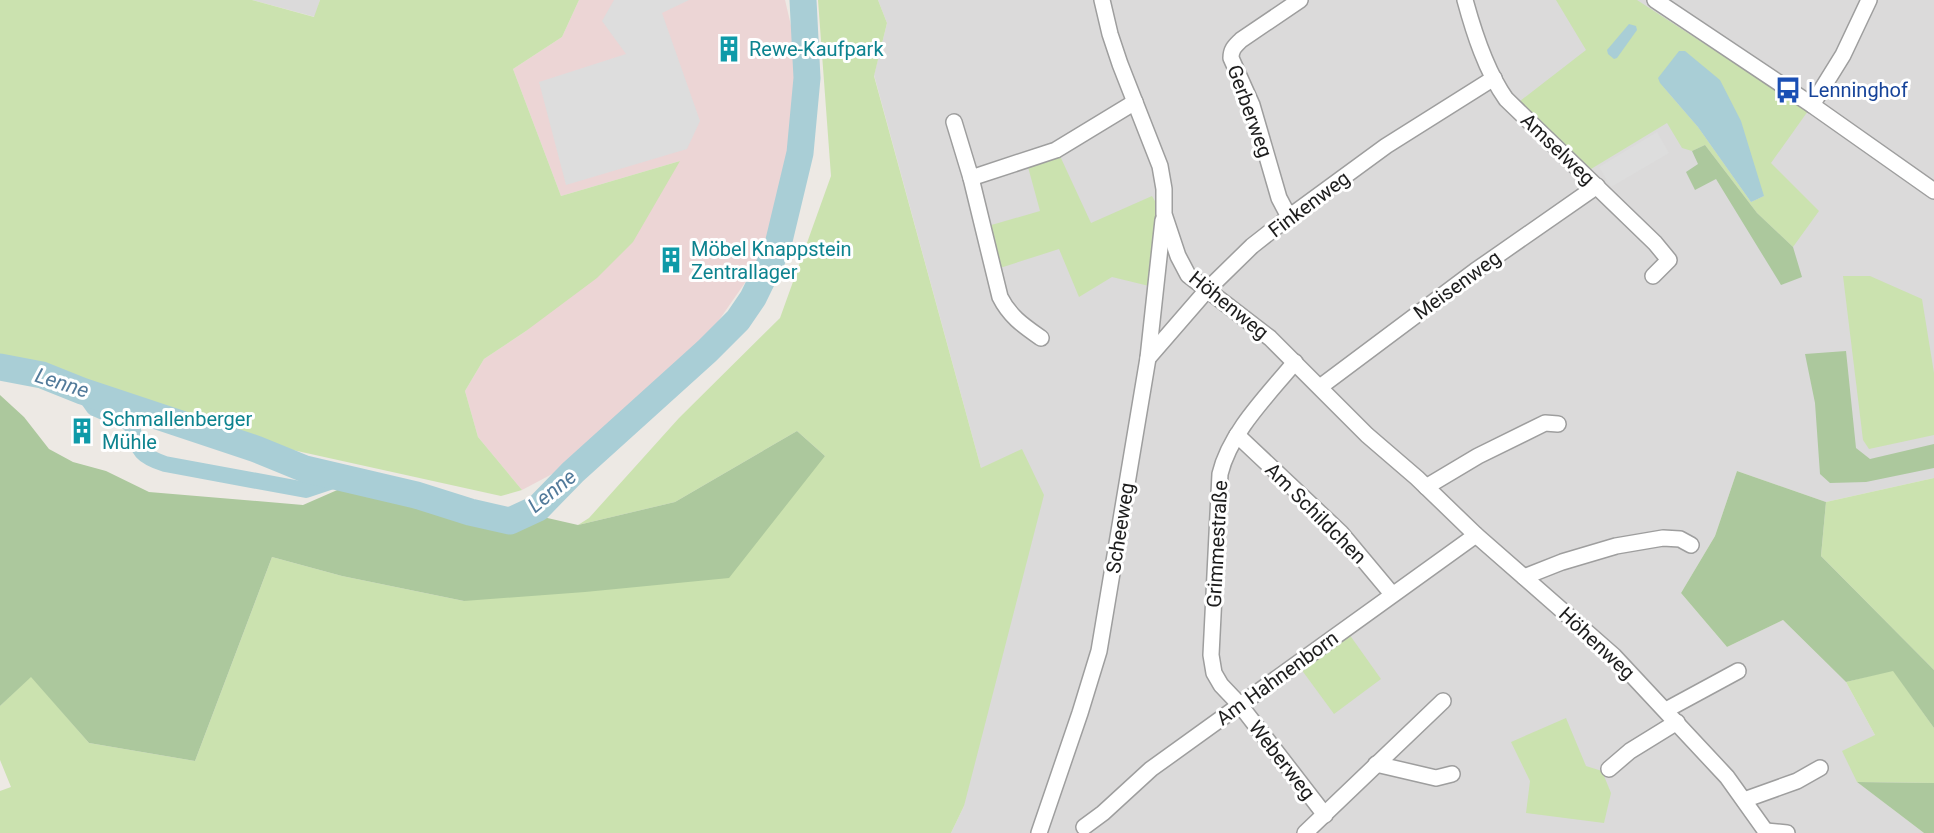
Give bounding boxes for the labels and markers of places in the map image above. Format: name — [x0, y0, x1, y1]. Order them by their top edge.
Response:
building icon: Rewe-Kaufpark — [714, 34, 744, 64]
place label: Rewe-Kaufpark — [749, 37, 884, 61]
bus stop icon: Lenninghof — [1773, 75, 1803, 105]
place label: Lenninghof — [1808, 78, 1908, 102]
place label: Möbel Knappstein Zentrallager — [691, 237, 852, 284]
building icon: Möbel Knappstein Zentrallager — [656, 245, 686, 275]
place label: Schmallenberger Mühle — [102, 407, 252, 454]
building icon: Schmallenberger Mühle — [67, 416, 97, 446]

